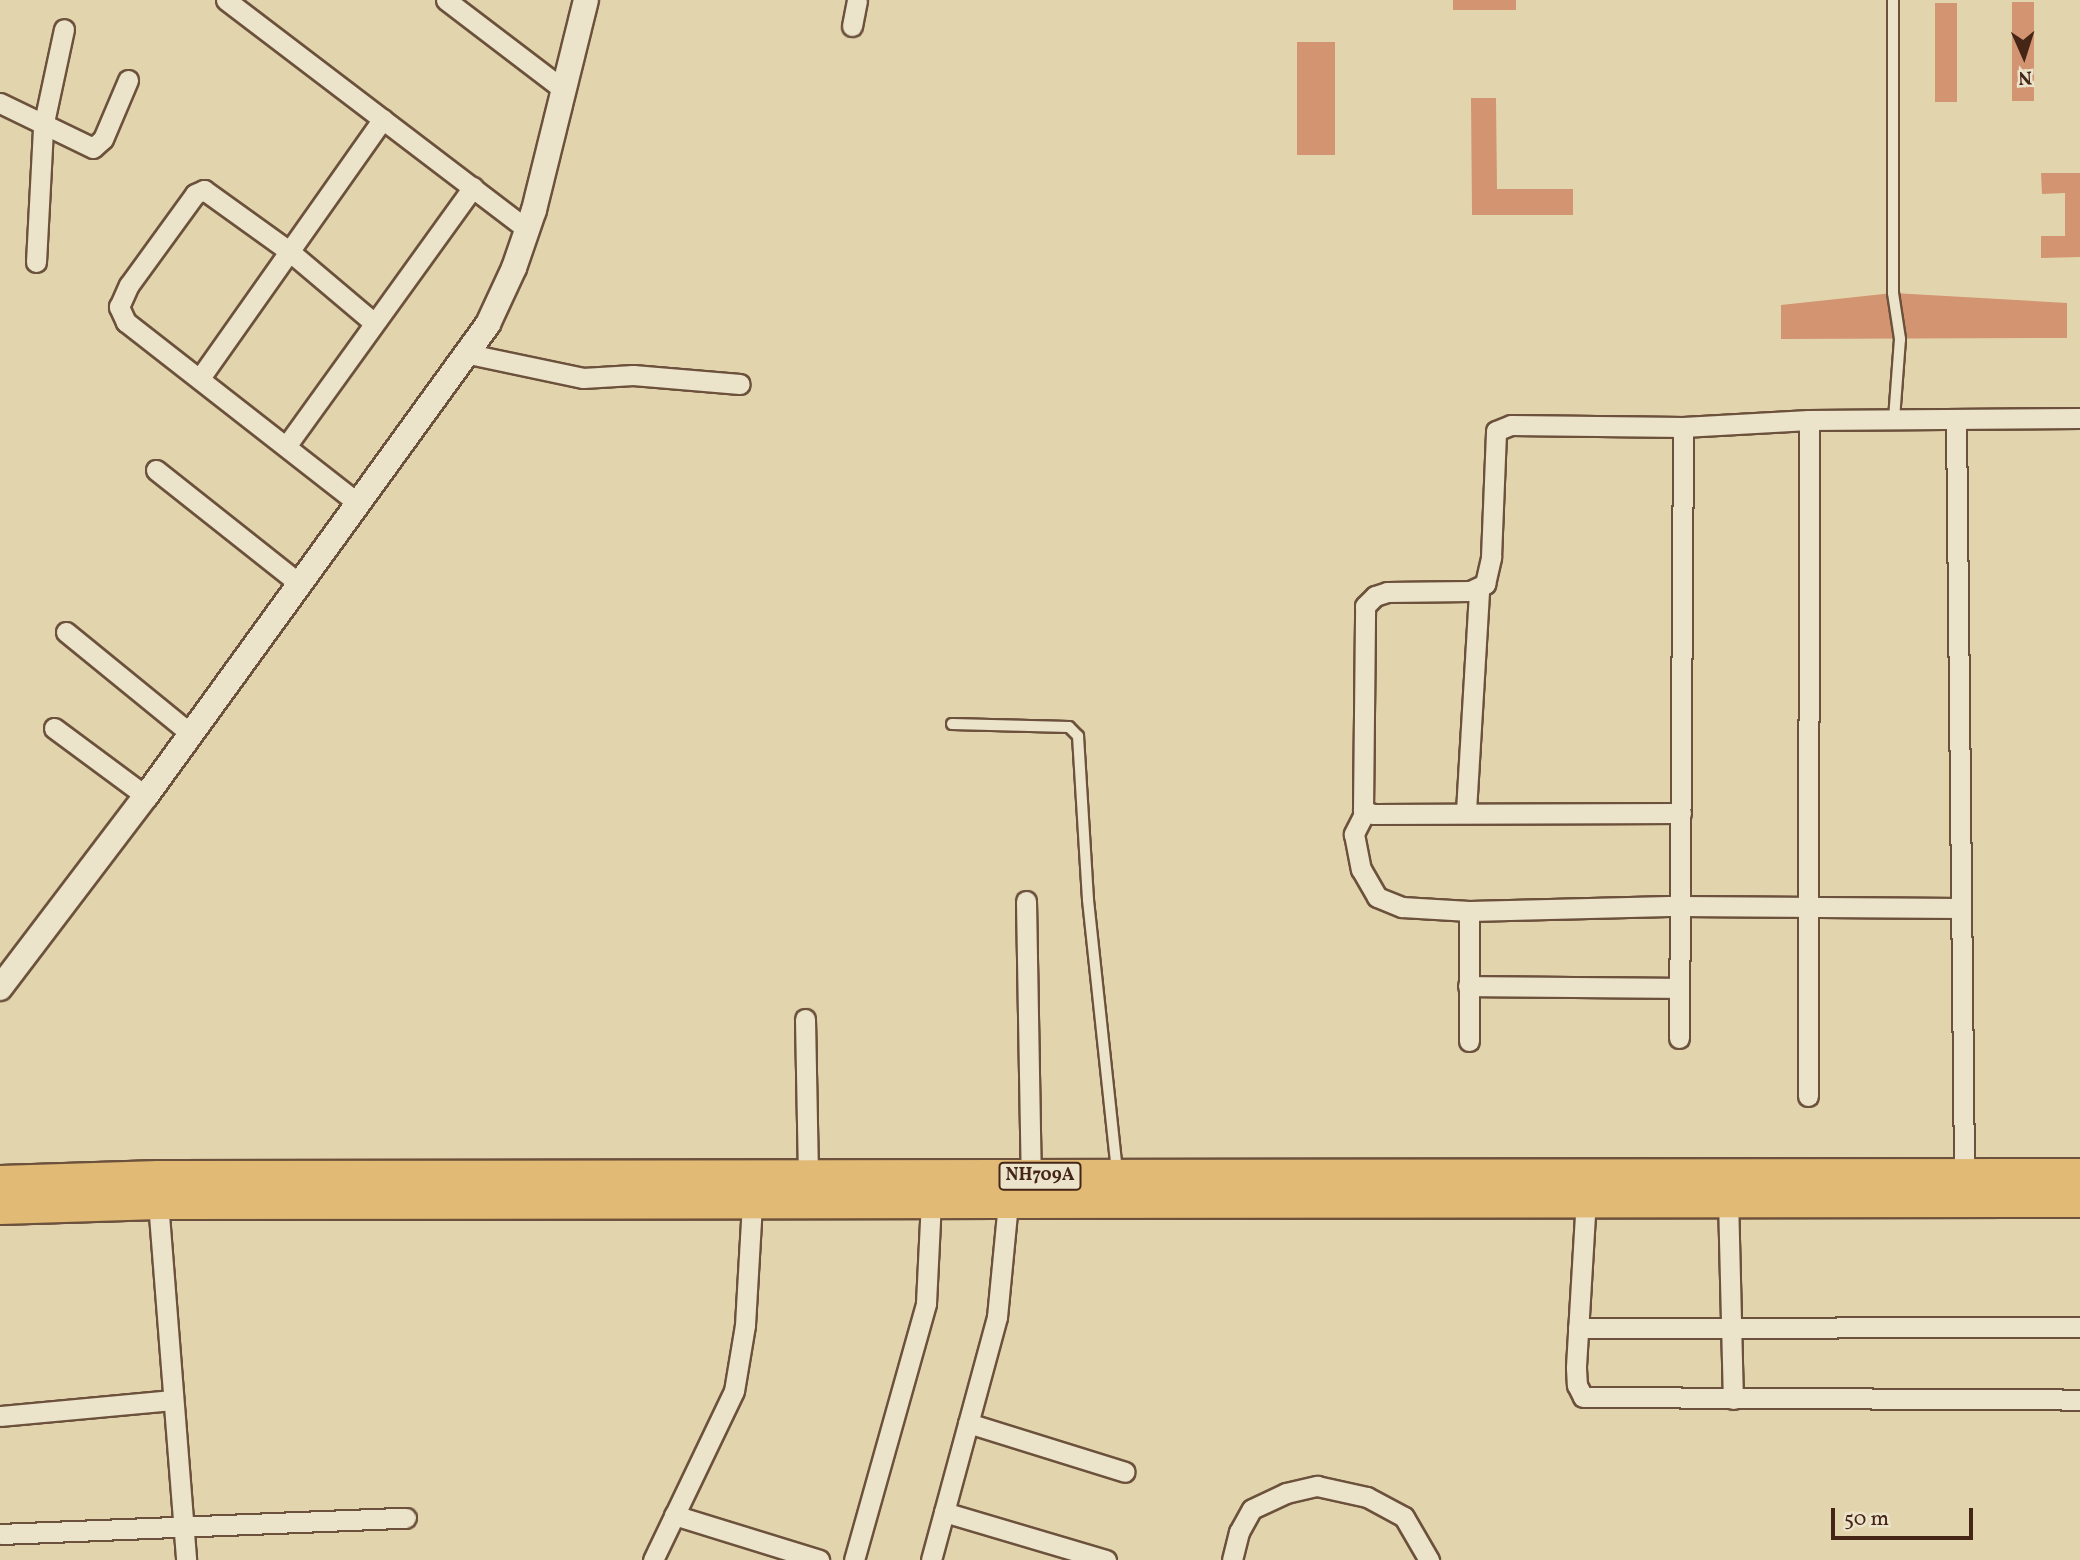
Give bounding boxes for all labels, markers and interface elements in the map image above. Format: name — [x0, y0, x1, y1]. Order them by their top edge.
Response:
north arrow — [1989, 21, 2059, 91]
text: N — [2018, 64, 2033, 90]
road number: NH709A — [998, 1162, 1082, 1190]
scale bar — [1835, 1494, 1977, 1538]
text: 50 m — [1844, 1505, 1889, 1534]

